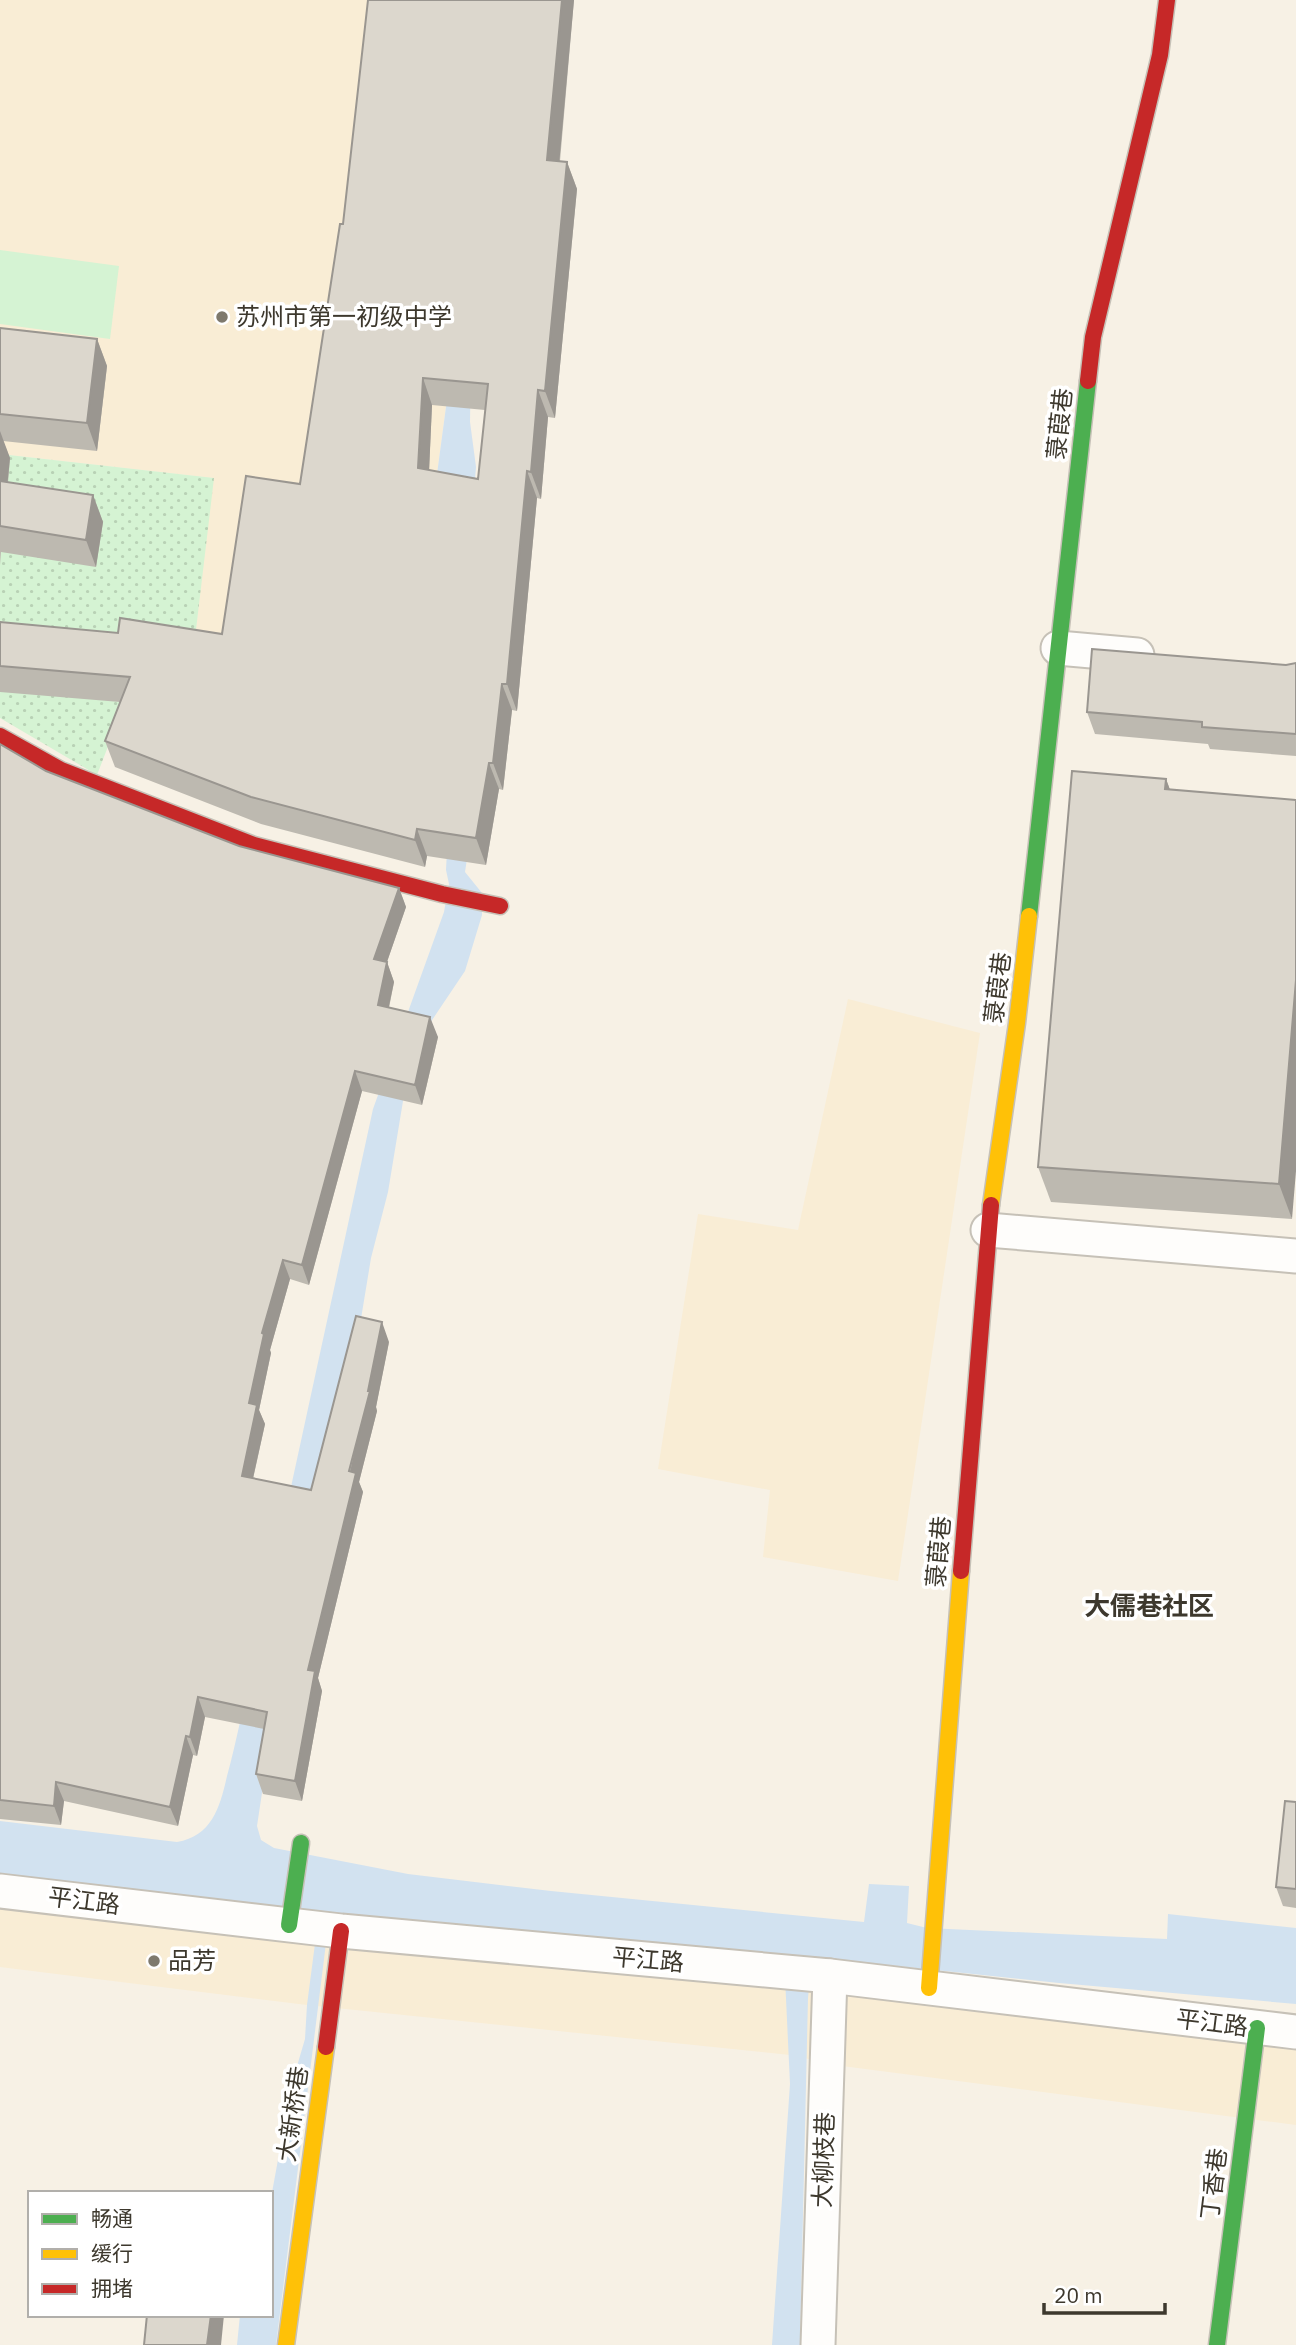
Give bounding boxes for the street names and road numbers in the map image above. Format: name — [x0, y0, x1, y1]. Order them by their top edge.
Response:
street label: 菉葭巷 — [1039, 386, 1079, 461]
street label: 菉葭巷 — [977, 950, 1017, 1026]
street label: 菉葭巷 — [919, 1515, 957, 1589]
street label: 平江路 — [46, 1880, 122, 1920]
street label: 平江路 — [611, 1940, 685, 1978]
street label: 平江路 — [1174, 2002, 1250, 2042]
street label: 大新桥巷 — [269, 2064, 315, 2164]
street label: 大柳枝巷 — [805, 2111, 841, 2208]
street label: 丁香巷 — [1193, 2146, 1233, 2222]

